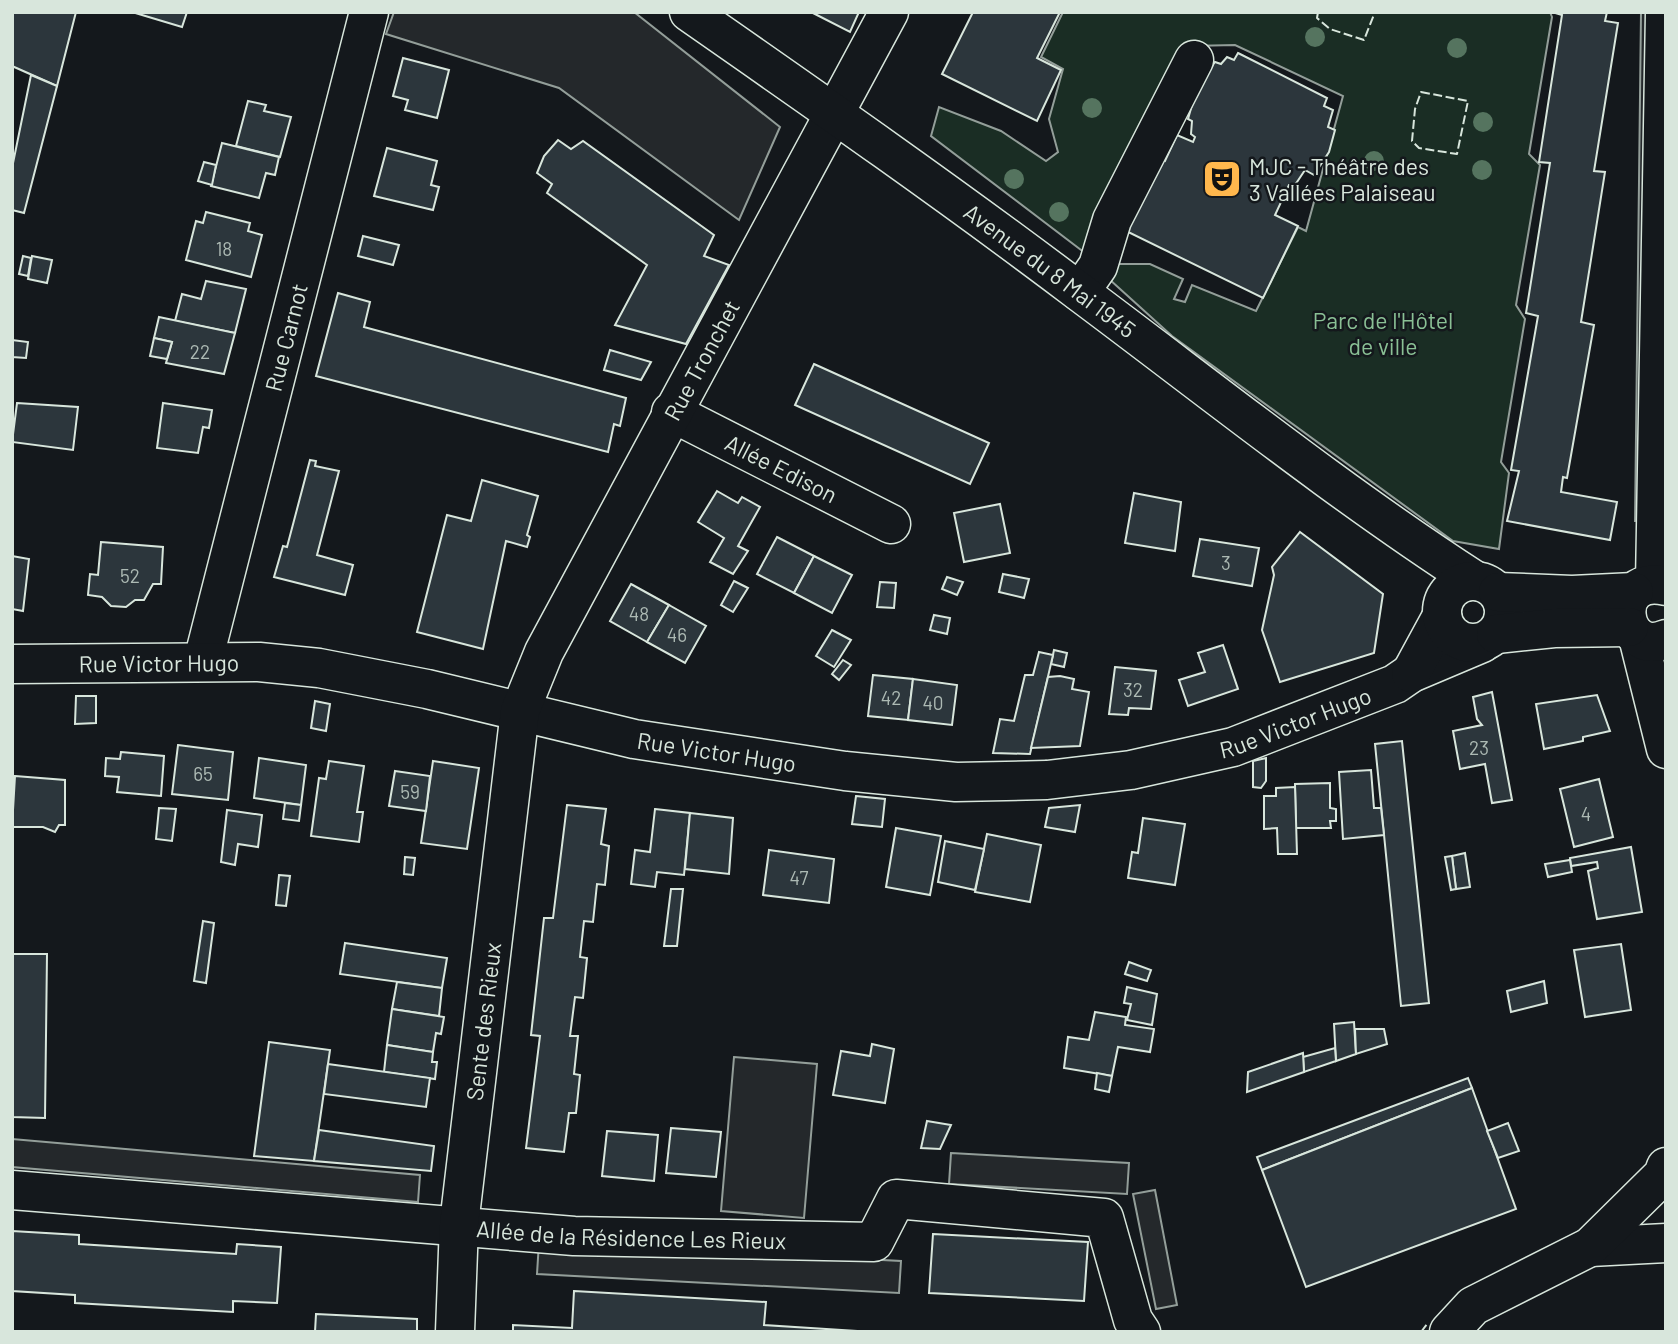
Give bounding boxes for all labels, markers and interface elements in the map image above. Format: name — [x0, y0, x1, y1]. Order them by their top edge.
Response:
place label: MJC - Théâtre des 3 Vallées Palaiseau — [1249, 152, 1436, 206]
theatre icon: MJC - Théâtre des 3 Vallées Palaiseau — [1201, 158, 1243, 200]
street label: Avenue du 8 Mai 1945 — [959, 197, 1142, 343]
house number: 18 — [216, 237, 232, 260]
street label: Rue Carnot — [259, 281, 313, 394]
street label: Rue Tronchet — [657, 295, 745, 425]
park label: Parc de l'Hôtel de ville — [1313, 306, 1453, 360]
house number: 22 — [190, 340, 210, 363]
street label: Allée Edison — [721, 428, 842, 508]
house number: 3 — [1221, 551, 1231, 574]
house number: 52 — [120, 564, 140, 587]
house number: 48 — [629, 602, 649, 625]
house number: 46 — [667, 623, 687, 646]
street label: Rue Victor Hugo — [79, 648, 239, 677]
house number: 32 — [1123, 678, 1143, 701]
street label: Rue Victor Hugo — [1217, 681, 1375, 764]
house number: 42 — [881, 686, 901, 709]
house number: 40 — [922, 691, 944, 714]
street label: Rue Victor Hugo — [635, 726, 798, 777]
house number: 23 — [1469, 736, 1489, 759]
house number: 65 — [193, 762, 213, 785]
house number: 59 — [400, 780, 420, 803]
house number: 4 — [1581, 802, 1591, 825]
house number: 47 — [790, 866, 808, 889]
street label: Sente des Rieux — [460, 941, 506, 1102]
street label: Allée de la Résidence Les Rieux — [475, 1214, 786, 1254]

